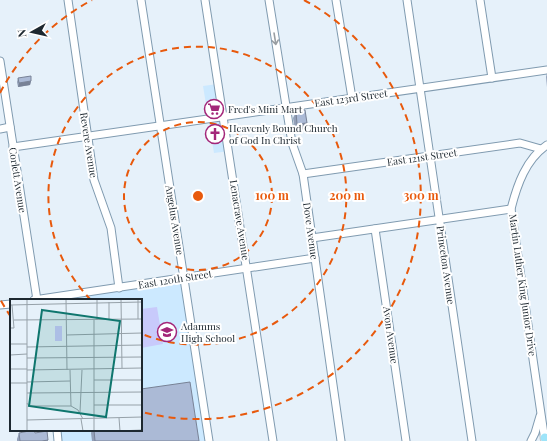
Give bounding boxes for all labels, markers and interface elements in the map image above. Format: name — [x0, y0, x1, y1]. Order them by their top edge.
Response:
north arrow — [12, 12, 52, 52]
text: N — [14, 28, 30, 38]
one-way arrow — [271, 32, 279, 45]
street label: East 123rd Street — [313, 86, 389, 110]
supermarket icon: Fred's Mini Mart — [203, 98, 225, 120]
place label: Fred's Mini Mart — [228, 102, 303, 116]
street label: Revere Avenue — [77, 111, 101, 179]
place label: Heavenly Bound Church of God In Christ — [229, 121, 338, 147]
church icon: Heavenly Bound Church of God In Christ — [204, 123, 226, 145]
street label: East 121st Street — [386, 145, 458, 169]
street label: Corlett Avenue — [6, 146, 30, 214]
street label: Lenacrave Avenue — [227, 179, 253, 261]
street label: Angelus Avenue — [162, 183, 187, 256]
text: 100 m — [255, 187, 289, 203]
text: 200 m — [329, 187, 365, 203]
text: 300 m — [404, 187, 439, 203]
centre of rings — [191, 189, 205, 203]
street label: Dove Avenue — [300, 201, 322, 261]
street label: Martin Luther King Junior Drive — [506, 213, 540, 357]
street label: Princeton Avenue — [434, 225, 458, 305]
street label: East 120th Street — [137, 266, 213, 292]
inset map — [10, 299, 142, 431]
street label: Avon Avenue — [380, 304, 402, 365]
place label: Adamms High School — [180, 319, 235, 345]
school or university icon: Adamms High School — [156, 321, 178, 343]

